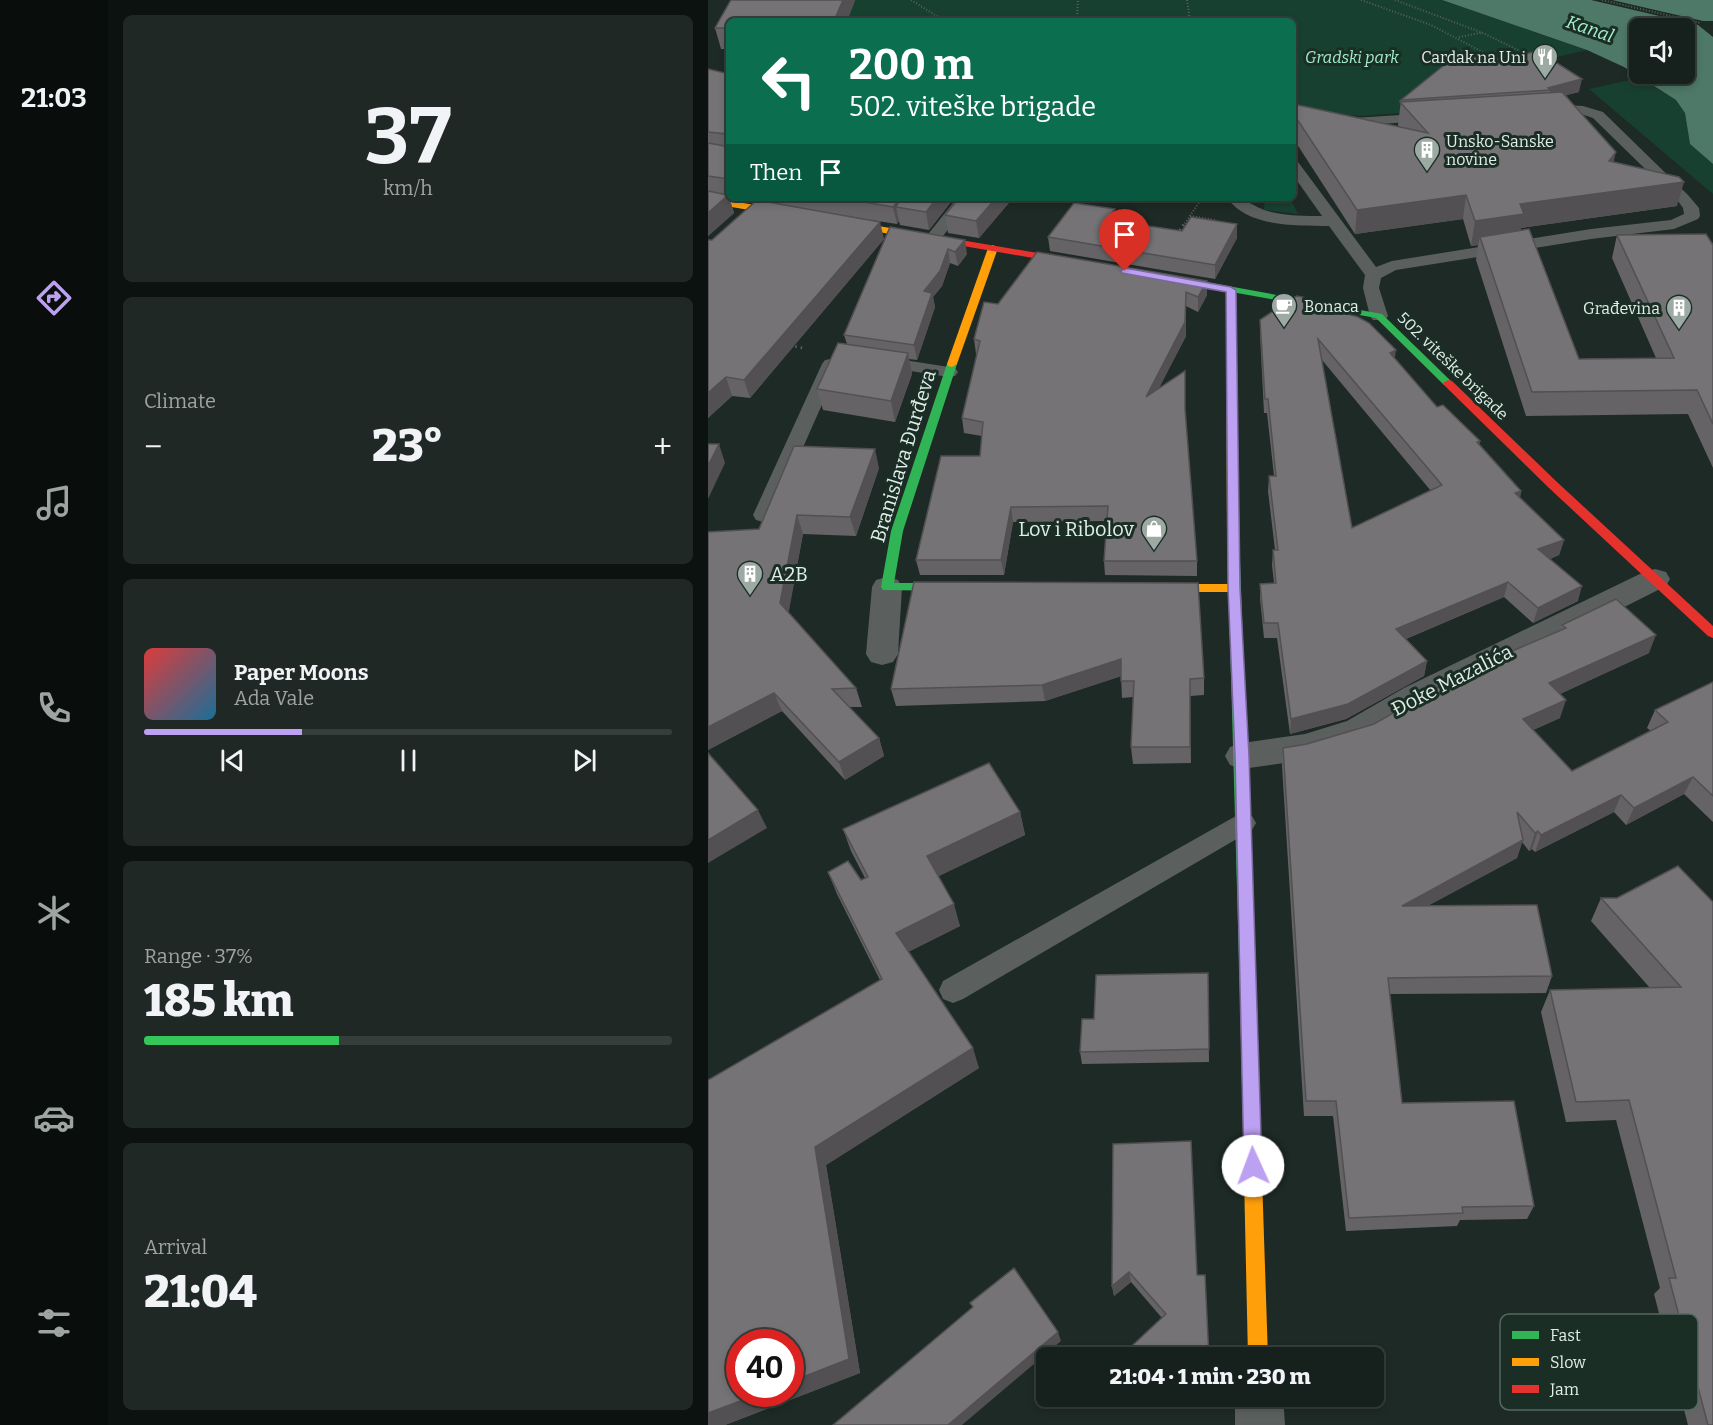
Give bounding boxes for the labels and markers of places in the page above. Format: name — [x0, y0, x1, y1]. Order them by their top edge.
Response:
restaurant icon: Cardak na Uni — [1530, 42, 1560, 80]
place label: Cardak na Uni — [1421, 48, 1526, 67]
place label: Unsko-Sanske novine — [1446, 132, 1554, 169]
building icon: Unsko-Sanske novine — [1412, 135, 1442, 173]
pin — [1099, 209, 1150, 271]
cafe icon: Bonaca — [1269, 291, 1299, 329]
building icon: Građevina — [1664, 293, 1694, 331]
place label: Bonaca — [1304, 297, 1359, 316]
place label: Građevina — [1583, 299, 1660, 318]
shop icon: Lov i Ribolov — [1139, 514, 1169, 552]
place label: Lov i Ribolov — [1018, 517, 1134, 541]
building icon: A2B — [735, 559, 765, 597]
place label: A2B — [770, 562, 808, 586]

